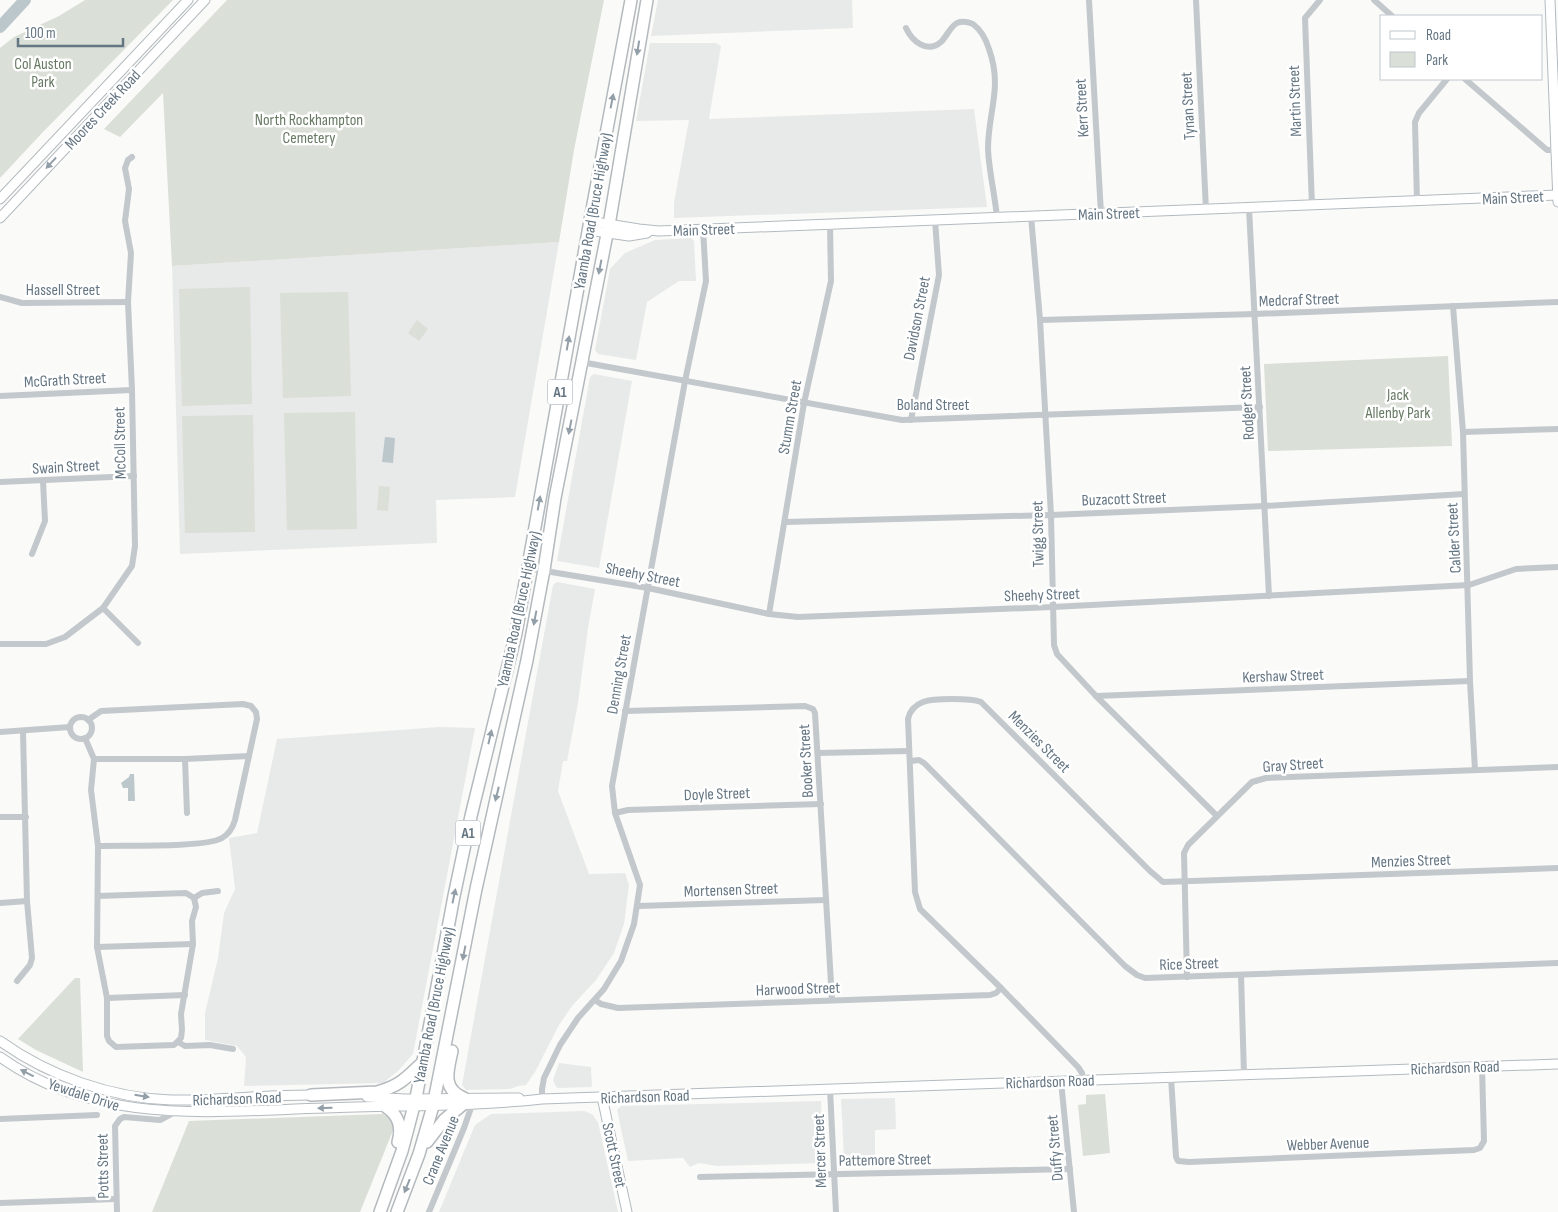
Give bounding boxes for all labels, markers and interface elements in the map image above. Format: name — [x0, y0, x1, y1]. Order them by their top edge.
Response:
scale bar — [18, 15, 122, 47]
legend — [1380, 15, 1543, 80]
text: 100 m — [25, 24, 56, 43]
text: Road — [1426, 26, 1451, 45]
one-way arrow — [634, 40, 642, 56]
text: Park — [1426, 51, 1448, 70]
park label: Col Auston Park — [14, 55, 72, 92]
street label: Martin Street — [1285, 65, 1306, 137]
street label: Moores Creek Road — [61, 66, 145, 154]
street label: Tynan Street — [1177, 71, 1200, 140]
street label: Kerr Street — [1071, 78, 1094, 138]
one-way arrow — [608, 94, 616, 109]
park label: North Rockhampton Cemetery — [255, 111, 363, 148]
street label: Yaamba Road (Bruce Highway) — [570, 131, 617, 291]
one-way arrow — [45, 157, 57, 169]
street label: Main Street — [1482, 187, 1545, 210]
street label: Main Street — [1078, 204, 1140, 225]
street label: Main Street — [673, 220, 735, 241]
one-way arrow — [596, 259, 604, 274]
street label: Davidson Street — [900, 275, 935, 362]
street label: Hassell Street — [26, 281, 100, 300]
street label: Medcraf Street — [1259, 290, 1340, 311]
one-way arrow — [565, 335, 573, 351]
street label: Rodger Street — [1236, 365, 1259, 440]
street label: McGrath Street — [23, 369, 107, 392]
street label: Stumm Street — [775, 378, 806, 456]
road number: A1 — [548, 380, 572, 404]
park label: Jack Allenby Park — [1365, 386, 1430, 423]
street label: Boland Street — [897, 396, 969, 415]
street label: McColl Street — [110, 406, 131, 479]
one-way arrow — [566, 419, 574, 434]
street label: Swain Street — [32, 456, 101, 479]
street label: Buzacott Street — [1081, 489, 1167, 510]
one-way arrow — [536, 495, 544, 511]
street label: Twigg Street — [1028, 500, 1049, 568]
street label: Calder Street — [1443, 502, 1466, 574]
street label: Yaamba Road (Bruce Highway) — [494, 530, 545, 689]
street label: Sheehy Street — [604, 559, 682, 592]
street label: Sheehy Street — [1004, 585, 1080, 606]
one-way arrow — [531, 611, 539, 626]
street label: Denning Street — [603, 633, 636, 716]
street label: Kershaw Street — [1242, 666, 1324, 687]
street label: Menzies Street — [1004, 707, 1074, 777]
street label: Booker Street — [795, 724, 818, 798]
one-way arrow — [486, 730, 494, 745]
street label: Gray Street — [1262, 754, 1324, 777]
street label: Doyle Street — [684, 784, 751, 805]
one-way arrow — [493, 787, 501, 802]
road number: A1 — [456, 820, 480, 846]
street label: Menzies Street — [1371, 851, 1451, 872]
street label: Mortensen Street — [684, 879, 779, 902]
one-way arrow — [450, 888, 458, 903]
street label: Yaamba Road (Bruce Highway) — [410, 925, 459, 1085]
one-way arrow — [459, 946, 467, 962]
street label: Rice Street — [1159, 954, 1219, 975]
street label: Harwood Street — [756, 979, 841, 1000]
street label: Richardson Road — [1410, 1057, 1500, 1080]
one-way arrow — [20, 1069, 35, 1077]
street label: Richardson Road — [1005, 1071, 1095, 1094]
street label: Yewdale Drive — [45, 1075, 122, 1116]
street label: Richardson Road — [600, 1086, 690, 1109]
street label: Richardson Road — [192, 1088, 282, 1111]
one-way arrow — [134, 1093, 150, 1101]
one-way arrow — [317, 1104, 333, 1112]
street label: Crane Avenue — [419, 1113, 464, 1188]
street label: Mercer Street — [810, 1114, 831, 1188]
street label: Duffy Street — [1043, 1114, 1068, 1182]
street label: Scott Street — [597, 1121, 630, 1190]
street label: Potts Street — [93, 1133, 114, 1199]
street label: Webber Avenue — [1286, 1134, 1370, 1155]
street label: Pattemore Street — [838, 1150, 932, 1171]
one-way arrow — [403, 1179, 411, 1194]

